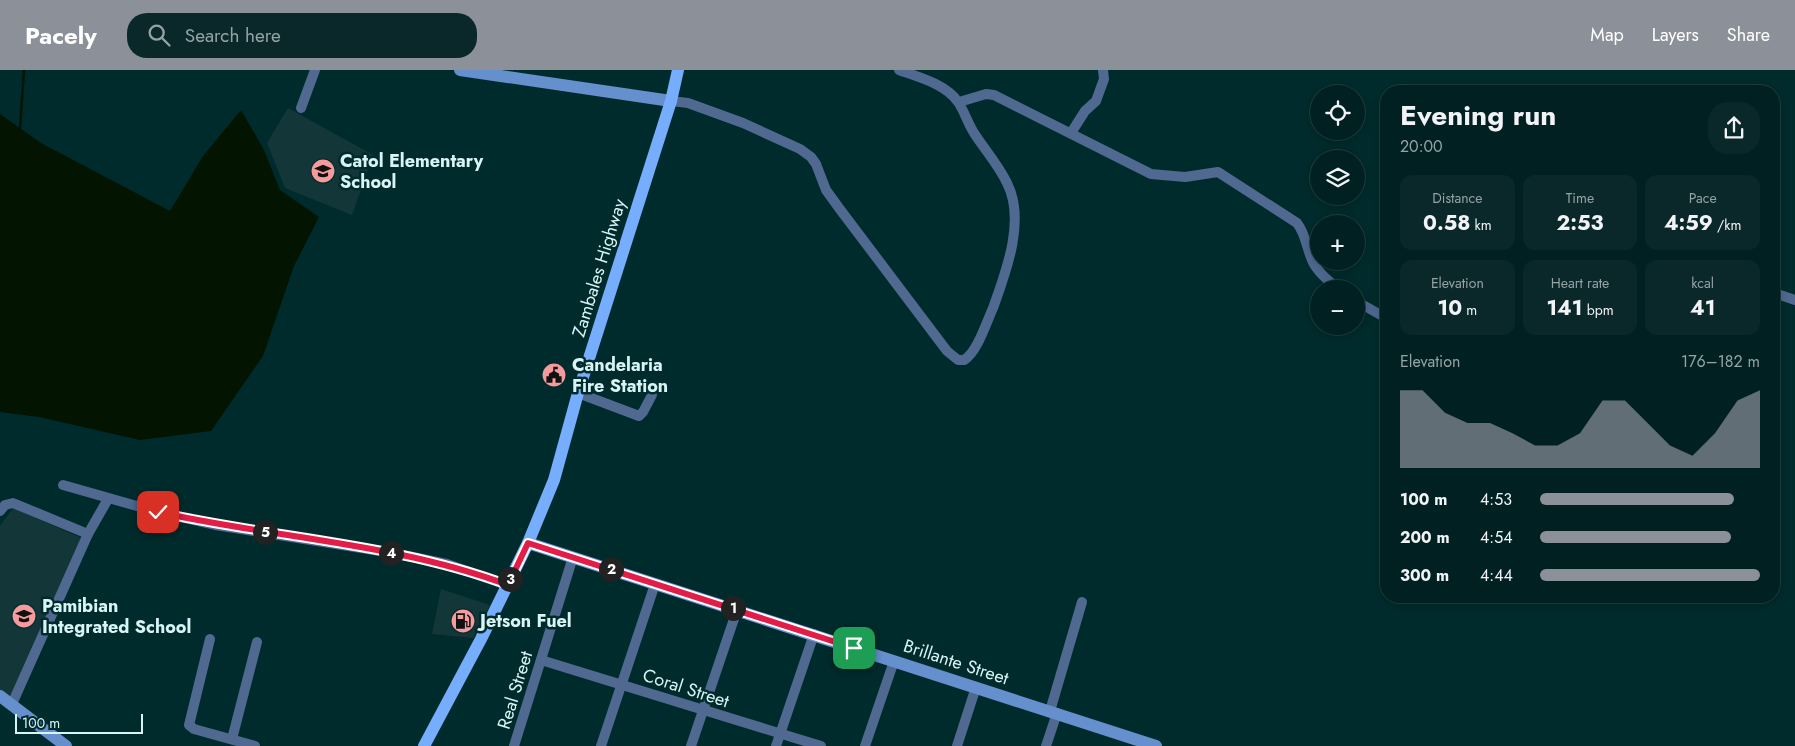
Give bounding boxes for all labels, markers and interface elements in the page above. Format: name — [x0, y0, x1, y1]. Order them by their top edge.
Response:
search box — [127, 13, 477, 58]
text: Pacely — [25, 18, 97, 53]
icon: search — [145, 21, 173, 49]
text: Search here — [185, 22, 281, 49]
text: Map — [1590, 22, 1624, 48]
text: Layers — [1652, 22, 1699, 48]
text: Share — [1727, 22, 1770, 48]
map controls — [1310, 85, 1365, 335]
button: locate — [1310, 85, 1365, 140]
text: Evening run — [1400, 95, 1556, 136]
button: share — [1708, 102, 1760, 154]
text: 20:00 — [1400, 135, 1443, 158]
place label: Catol Elementary School — [340, 148, 484, 195]
button: layers — [1310, 150, 1365, 205]
school or university icon: Catol Elementary School — [310, 158, 336, 184]
text: Distance — [1432, 188, 1482, 208]
text: Time — [1566, 188, 1594, 208]
text: Pace — [1689, 188, 1717, 208]
street label: Zambales Highway — [566, 196, 632, 340]
text: 0.58 — [1423, 208, 1470, 238]
text: 2:53 — [1556, 208, 1604, 238]
text: 4:59 — [1664, 208, 1713, 238]
button: + — [1310, 215, 1365, 270]
text: km — [1470, 215, 1492, 235]
text: /km — [1713, 215, 1741, 235]
text: Elevation — [1431, 273, 1484, 293]
text: Heart rate — [1551, 273, 1609, 293]
text: kcal — [1691, 273, 1714, 293]
button: − — [1310, 280, 1365, 335]
text: 10 — [1437, 293, 1462, 323]
text: 141 — [1546, 293, 1582, 323]
text: 41 — [1690, 293, 1715, 323]
text: m — [1462, 300, 1477, 320]
text: bpm — [1582, 300, 1614, 320]
text: Elevation — [1400, 350, 1460, 373]
text: 176–182 m — [1681, 350, 1760, 373]
place label: Candelaria Fire Station — [572, 352, 668, 399]
public building icon: Candelaria Fire Station — [541, 362, 567, 388]
text: 100 m — [1400, 488, 1447, 511]
text: 4:53 — [1480, 488, 1512, 511]
pin — [137, 491, 179, 533]
icon: check — [144, 498, 172, 526]
pin: 5 — [252, 520, 278, 544]
text: 5 — [261, 522, 270, 542]
text: 200 m — [1400, 526, 1450, 549]
text: 4:54 — [1480, 526, 1512, 549]
pin: 4 — [378, 540, 404, 566]
text: 4 — [387, 543, 396, 563]
pin: 2 — [598, 556, 624, 582]
text: 2 — [607, 559, 616, 579]
text: 300 m — [1400, 564, 1449, 587]
text: 4:44 — [1480, 564, 1513, 587]
pin: 3 — [498, 566, 522, 592]
text: 3 — [506, 569, 515, 589]
place label: Pamibian Integrated School — [42, 593, 191, 640]
pin: 1 — [720, 596, 746, 620]
text: 1 — [730, 598, 737, 618]
school or university icon: Pamibian Integrated School — [11, 603, 37, 629]
fuel station icon: Jetson Fuel — [450, 608, 476, 634]
place label: Jetson Fuel — [477, 608, 572, 634]
pin — [833, 627, 875, 669]
street label: Brillante Street — [900, 633, 1013, 691]
icon: arrive — [840, 634, 868, 662]
street label: Real Street — [491, 647, 539, 732]
street label: Coral Street — [639, 662, 733, 714]
scale bar — [15, 711, 142, 734]
text: 100 m — [22, 713, 60, 733]

